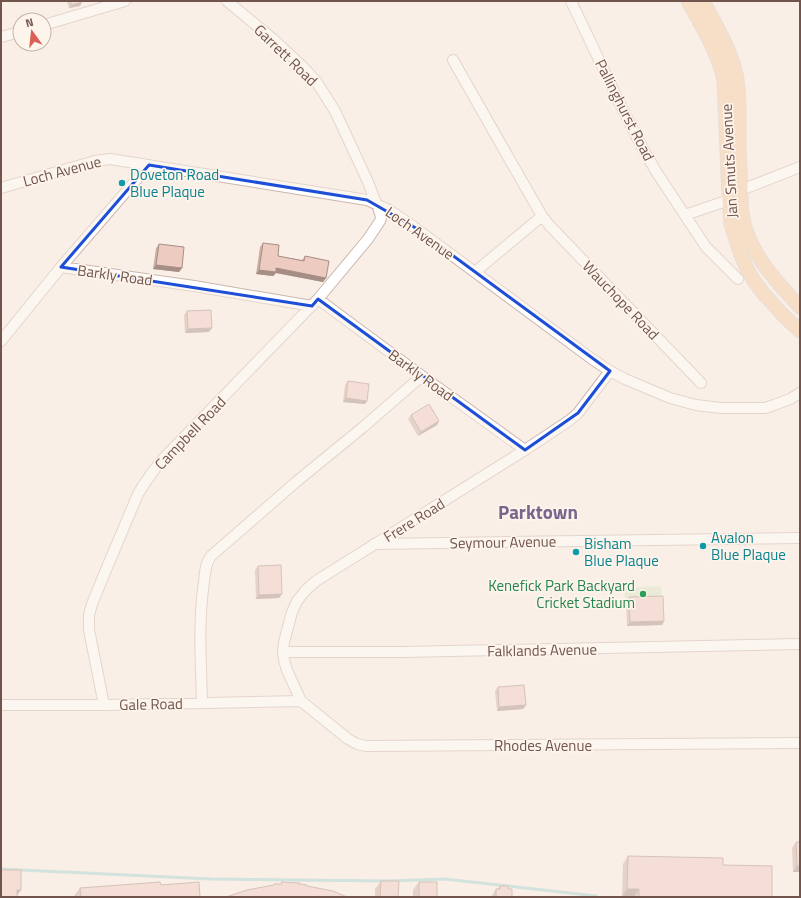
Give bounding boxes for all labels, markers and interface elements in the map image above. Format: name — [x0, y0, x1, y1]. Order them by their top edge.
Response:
north arrow — [12, 12, 52, 52]
text: N — [24, 14, 35, 31]
street label: Garrett Road — [249, 19, 323, 91]
street label: Pallinghurst Road — [589, 55, 661, 165]
street label: Jan Smuts Avenue — [715, 103, 743, 219]
street label: Loch Avenue — [20, 150, 104, 192]
place label: Doveton Road Blue Plaque — [130, 163, 219, 203]
marker: Doveton Road Blue Plaque — [117, 178, 127, 188]
street label: Loch Avenue — [381, 201, 459, 265]
street label: Wauchope Road — [577, 255, 665, 345]
street label: Barkly Road — [76, 258, 154, 292]
street label: Barkly Road — [384, 343, 458, 407]
street label: Campbell Road — [149, 391, 231, 475]
street label: Frere Road — [379, 492, 449, 548]
district label: Parktown — [498, 497, 578, 526]
place label: Avalon Blue Plaque — [711, 526, 786, 566]
street label: Seymour Avenue — [449, 530, 557, 554]
place label: Bisham Blue Plaque — [584, 532, 659, 572]
marker: Avalon Blue Plaque — [698, 541, 708, 551]
marker: Bisham Blue Plaque — [571, 547, 581, 557]
place label: Kenefick Park Backyard Cricket Stadium — [488, 574, 635, 614]
marker: Kenefick Park Backyard Cricket Stadium — [638, 589, 648, 599]
street label: Falklands Avenue — [487, 638, 597, 662]
street label: Gale Road — [119, 692, 183, 716]
street label: Rhodes Avenue — [494, 734, 592, 757]

